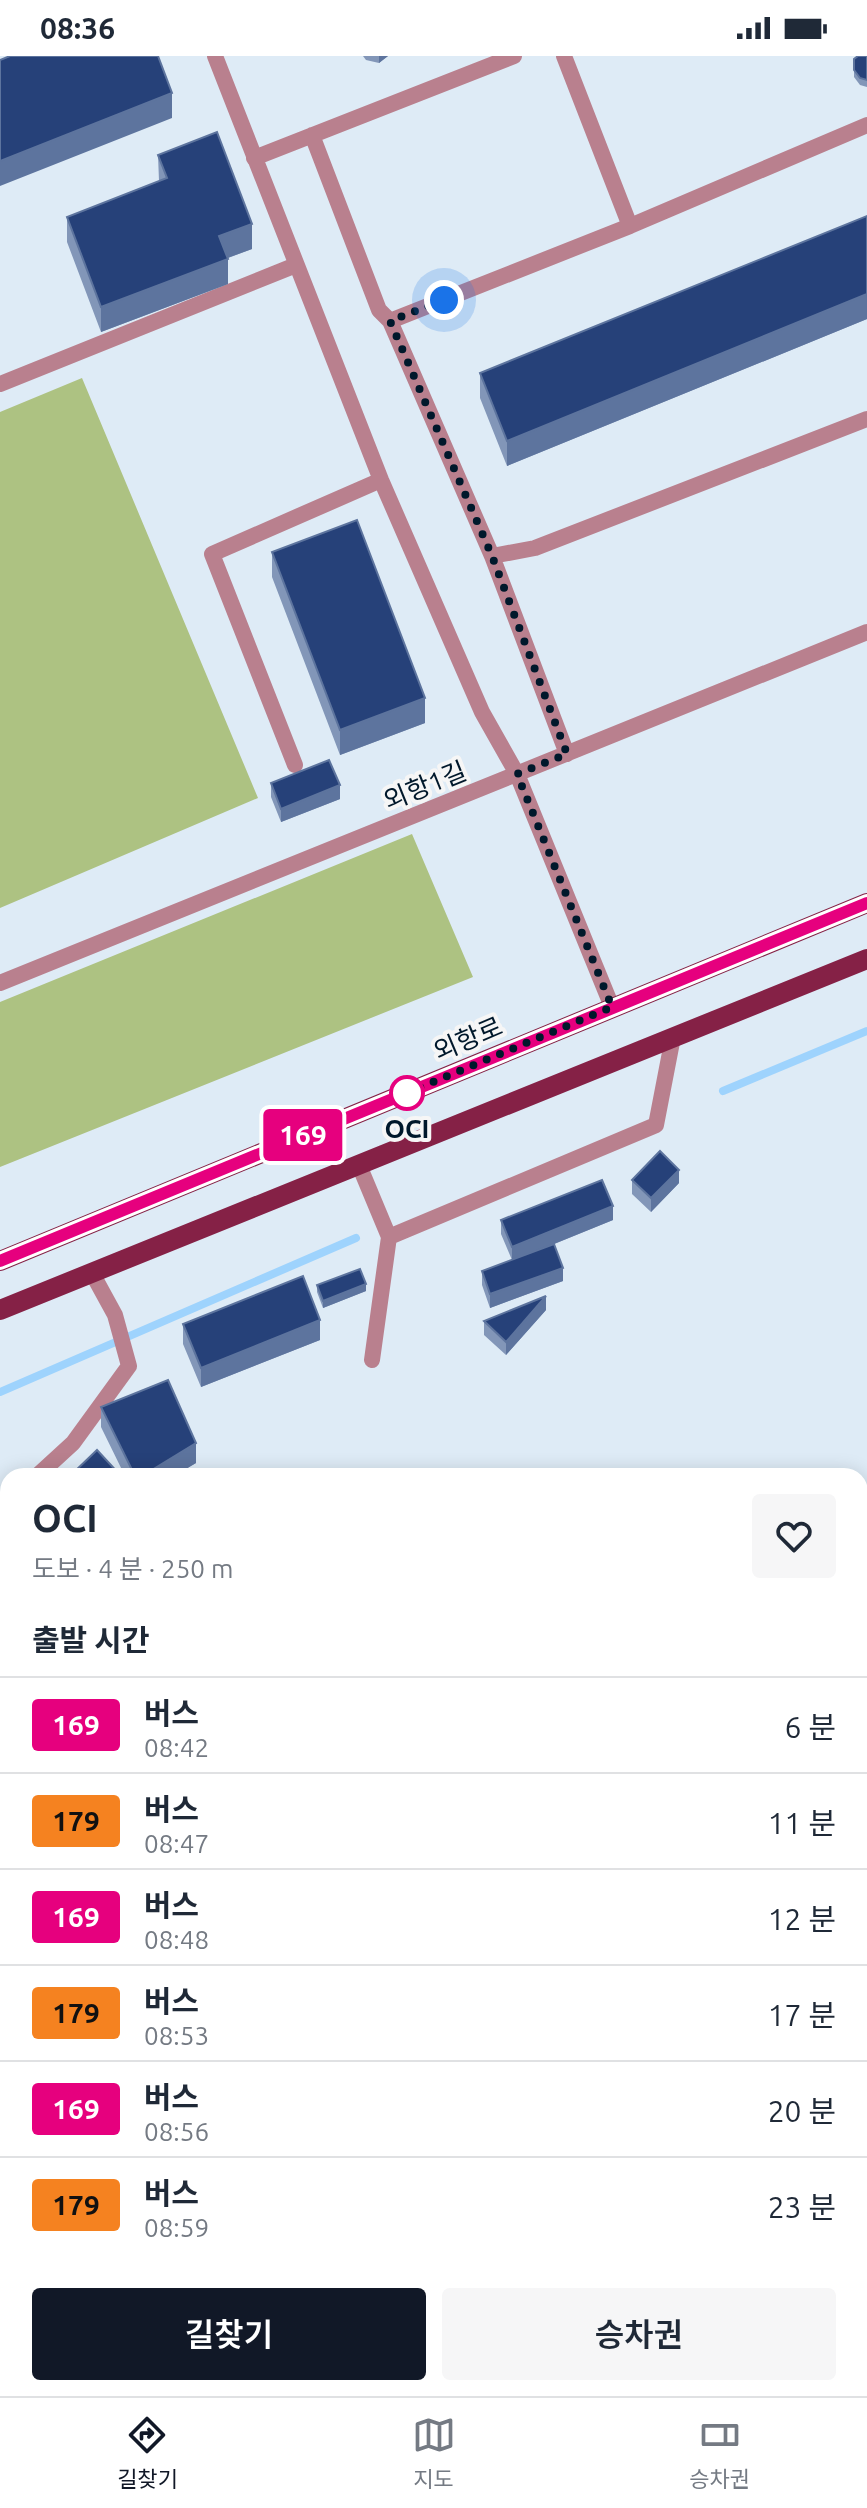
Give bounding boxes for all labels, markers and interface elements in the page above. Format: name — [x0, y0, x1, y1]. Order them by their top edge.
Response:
text: 08:36 — [40, 11, 115, 45]
your location — [424, 280, 464, 320]
street label: 외항1길 — [379, 756, 470, 815]
street label: 외항로 — [429, 1011, 507, 1066]
marker: OCI — [390, 1076, 424, 1110]
line badge: 169 — [257, 1109, 349, 1161]
place label: OCI — [385, 1114, 429, 1143]
text: 169 — [279, 1119, 327, 1150]
button: heart — [752, 1494, 836, 1578]
text: OCI — [32, 1497, 98, 1539]
text: 도보 · 4 분 · 250 m — [32, 1554, 233, 1583]
text: 출발 시간 — [32, 1623, 150, 1657]
text: 버스 — [144, 1696, 199, 1730]
text: 169 — [52, 1709, 100, 1740]
text: 6 분 — [785, 1710, 836, 1744]
text: 08:42 — [144, 1733, 209, 1762]
text: 버스 — [144, 1792, 199, 1826]
text: 179 — [52, 1805, 100, 1836]
text: 11 분 — [768, 1806, 836, 1840]
text: 08:47 — [144, 1829, 209, 1858]
text: 버스 — [144, 1888, 199, 1922]
text: 169 — [52, 1901, 100, 1932]
text: 12 분 — [768, 1902, 836, 1936]
text: 08:48 — [144, 1925, 209, 1954]
text: 버스 — [144, 1984, 199, 2018]
text: 179 — [52, 1997, 100, 2028]
text: 17 분 — [768, 1998, 836, 2032]
text: 08:53 — [144, 2021, 209, 2050]
text: 버스 — [144, 2080, 199, 2114]
text: 169 — [52, 2093, 100, 2124]
text: 20 분 — [768, 2094, 836, 2128]
text: 08:56 — [144, 2117, 209, 2146]
text: 버스 — [144, 2176, 199, 2210]
text: 179 — [52, 2189, 100, 2220]
text: 23 분 — [768, 2190, 836, 2224]
text: 08:59 — [144, 2213, 209, 2242]
button: 길찾기 — [32, 2288, 426, 2380]
button: 승차권 — [442, 2288, 836, 2380]
tab: 길찾기 — [117, 2413, 178, 2493]
tab: 지도 — [412, 2413, 456, 2493]
tab: 승차권 — [689, 2413, 750, 2493]

